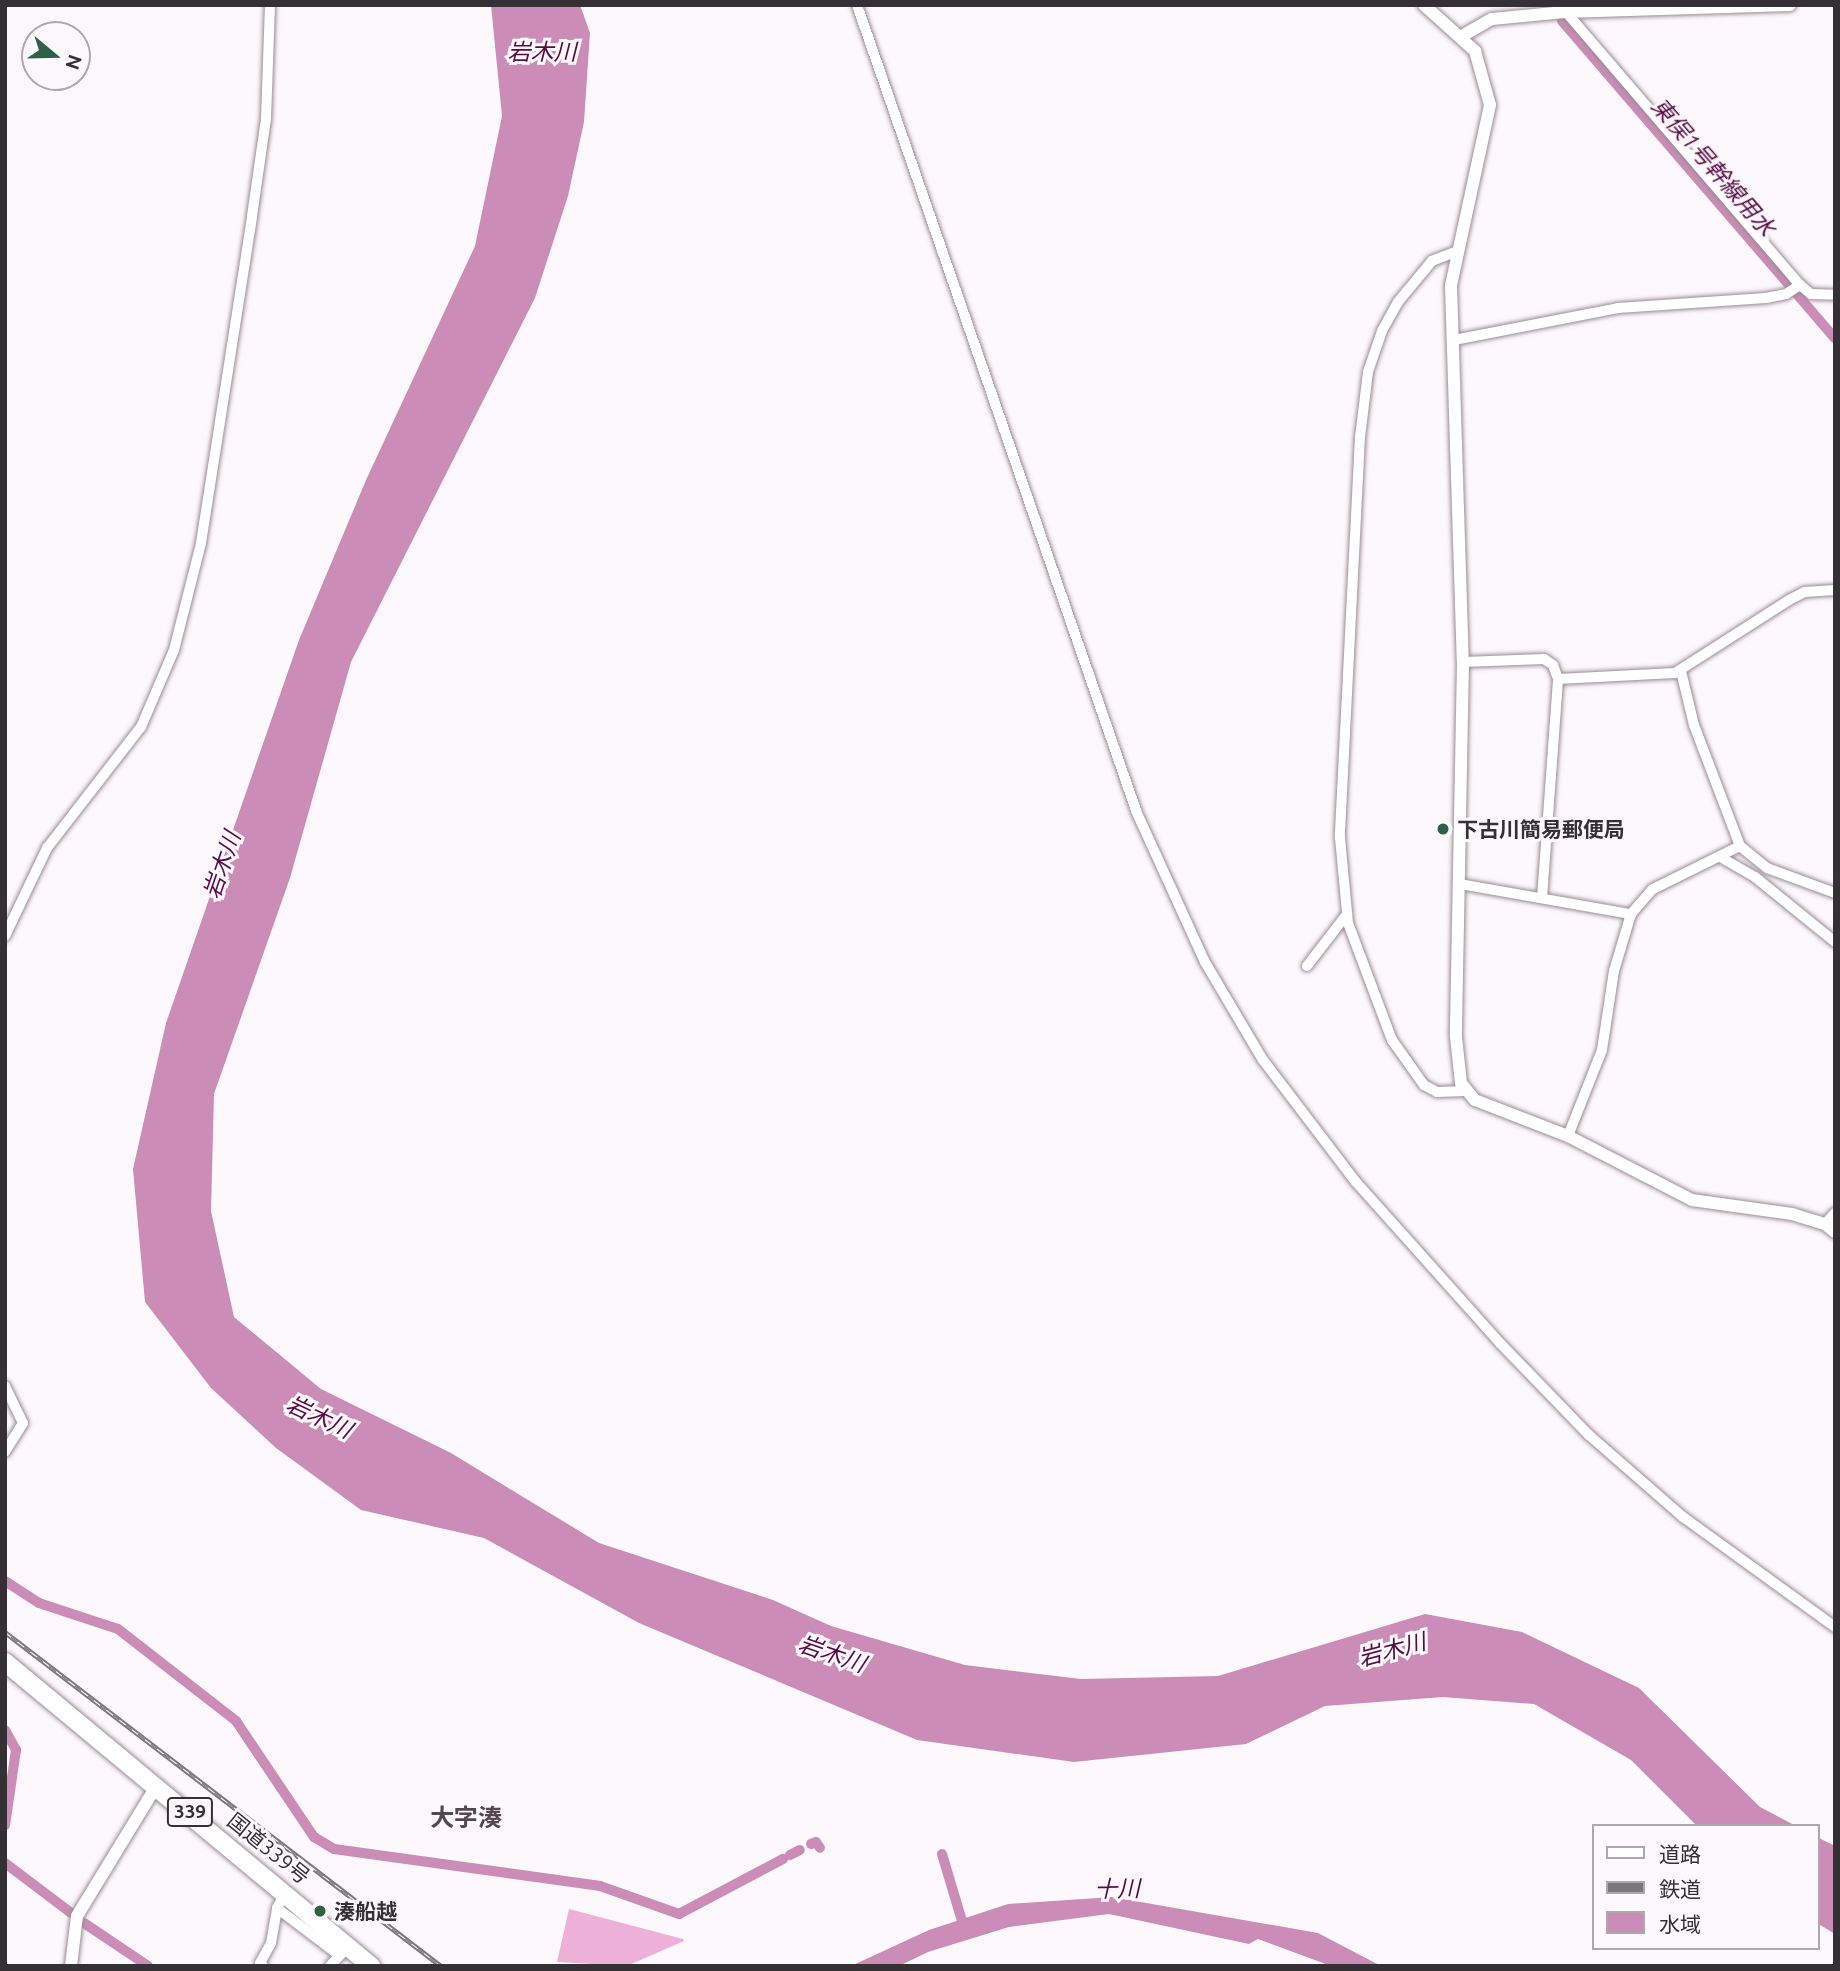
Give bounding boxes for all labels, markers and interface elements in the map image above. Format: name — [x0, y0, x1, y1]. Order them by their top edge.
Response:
north arrow — [21, 21, 91, 91]
water label: 岩木川 — [508, 38, 576, 66]
text: N — [61, 52, 87, 72]
water label: 東俣1号幹線用水 — [1646, 92, 1780, 242]
place label: 下古川簡易郵便局 — [1457, 816, 1625, 842]
marker: 下古川簡易郵便局 — [1435, 821, 1451, 837]
water label: 岩木川 — [198, 828, 246, 902]
water label: 岩木川 — [282, 1390, 356, 1444]
water label: 岩木川 — [1355, 1628, 1429, 1672]
water label: 岩木川 — [795, 1630, 869, 1678]
road number: 339 — [166, 1796, 214, 1828]
district label: 大字湊 — [430, 1804, 502, 1832]
street label: 国道339号 — [223, 1807, 315, 1889]
legend — [1591, 1824, 1819, 1950]
text: 道路 — [1659, 1842, 1701, 1866]
water label: 十川 — [1094, 1875, 1140, 1903]
text: 鉄道 — [1659, 1877, 1701, 1901]
place label: 湊船越 — [334, 1898, 397, 1924]
marker: 湊船越 — [312, 1903, 328, 1919]
text: 水域 — [1659, 1912, 1701, 1936]

